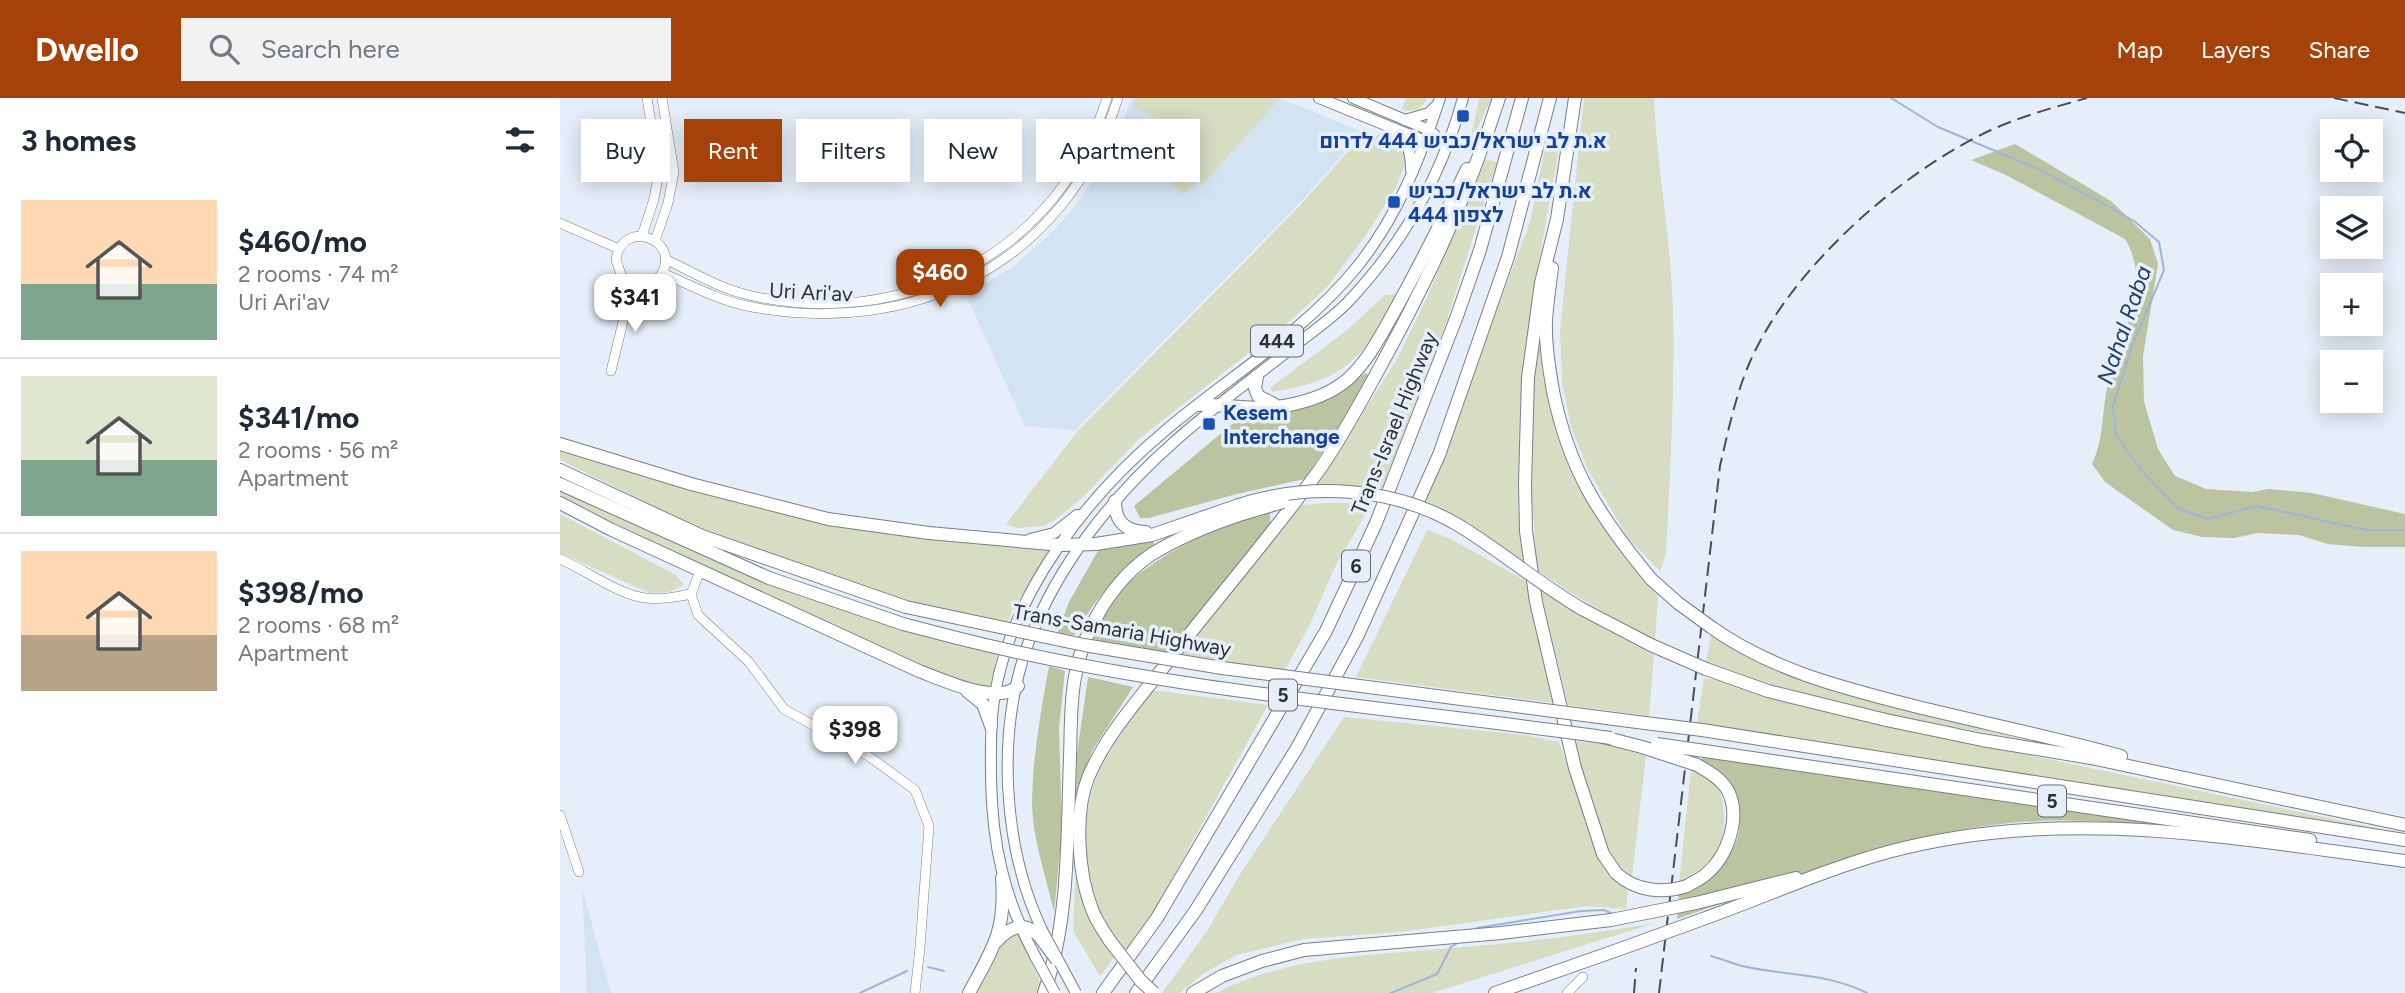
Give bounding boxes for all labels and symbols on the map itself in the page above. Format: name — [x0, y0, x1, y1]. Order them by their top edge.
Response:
marker: א.ת לב ישראל/כביש 444 לדרום — [1455, 108, 1471, 124]
place label: א.ת לב ישראל/כביש 444 לדרום — [1319, 128, 1607, 153]
place label: א.ת לב ישראל/כביש 444 לצפון — [1408, 178, 1592, 227]
marker: א.ת לב ישראל/כביש 444 לצפון — [1386, 194, 1402, 210]
pin: $460 — [899, 250, 981, 309]
water label: Nahal Raba — [2091, 262, 2157, 388]
pin: $341 — [594, 274, 676, 334]
street label: Uri Ari'av — [768, 277, 854, 307]
road number: 444 — [1251, 326, 1303, 356]
street label: Trans-Israel Highway — [1346, 328, 1442, 518]
place label: Kesem Interchange — [1223, 400, 1340, 449]
marker: Kesem Interchange — [1201, 416, 1217, 432]
road number: 6 — [1342, 551, 1370, 582]
street label: Trans-Samaria Highway — [1011, 598, 1233, 662]
road number: 5 — [1269, 680, 1297, 710]
pin: $398 — [814, 706, 896, 766]
road number: 5 — [2038, 786, 2066, 816]

